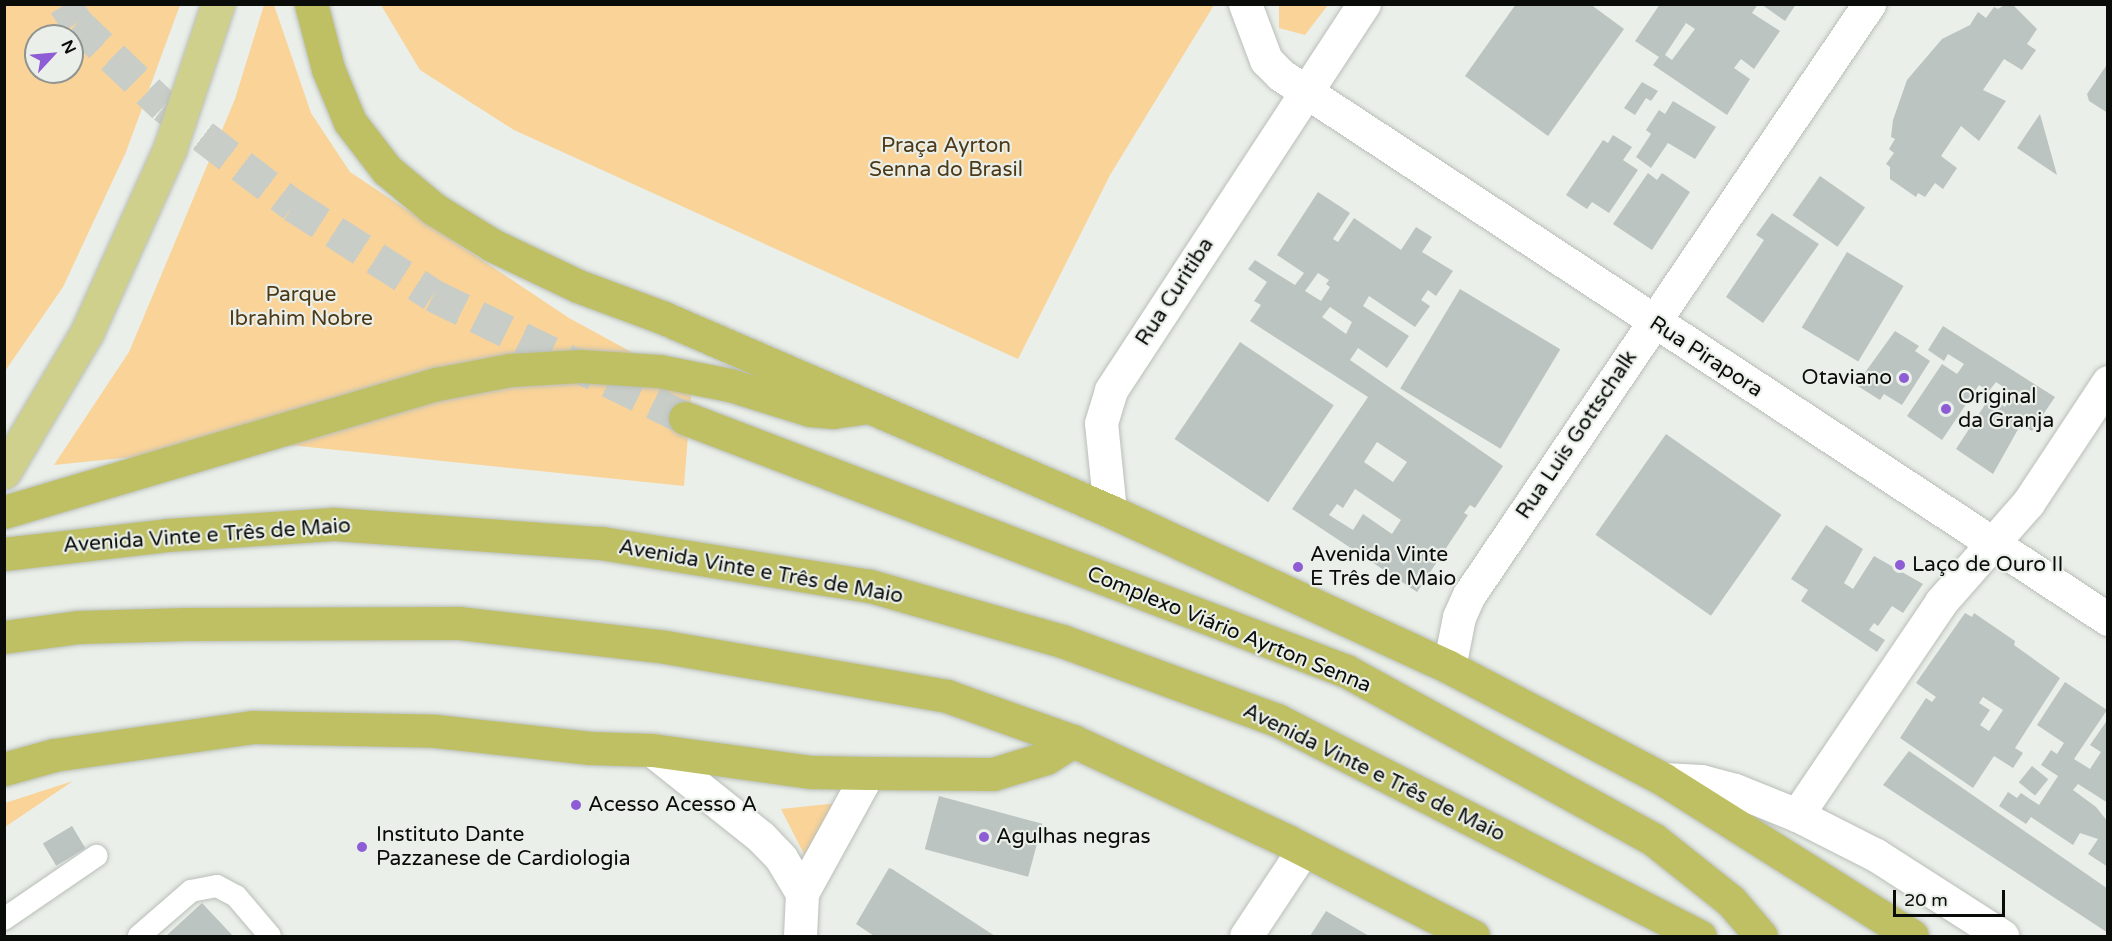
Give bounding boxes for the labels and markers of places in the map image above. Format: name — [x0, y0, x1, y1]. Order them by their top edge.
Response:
place label: Otaviano — [1802, 365, 1892, 391]
marker: Otaviano — [1897, 371, 1911, 385]
place label: Original da Granja — [1958, 384, 2054, 434]
marker: Original da Granja — [1939, 402, 1953, 416]
place label: Avenida Vinte E Três de Maio — [1310, 542, 1456, 592]
place label: Laço de Ouro II — [1912, 552, 2063, 578]
marker: Laço de Ouro II — [1893, 558, 1907, 572]
marker: Avenida Vinte E Três de Maio — [1291, 560, 1305, 574]
place label: Acesso Acesso A — [588, 792, 757, 818]
marker: Acesso Acesso A — [569, 798, 583, 812]
place label: Instituto Dante Pazzanese de Cardiologia — [376, 822, 630, 872]
place label: Agulhas negras — [996, 824, 1151, 850]
marker: Agulhas negras — [977, 830, 991, 844]
marker: Instituto Dante Pazzanese de Cardiologia — [353, 838, 371, 856]

